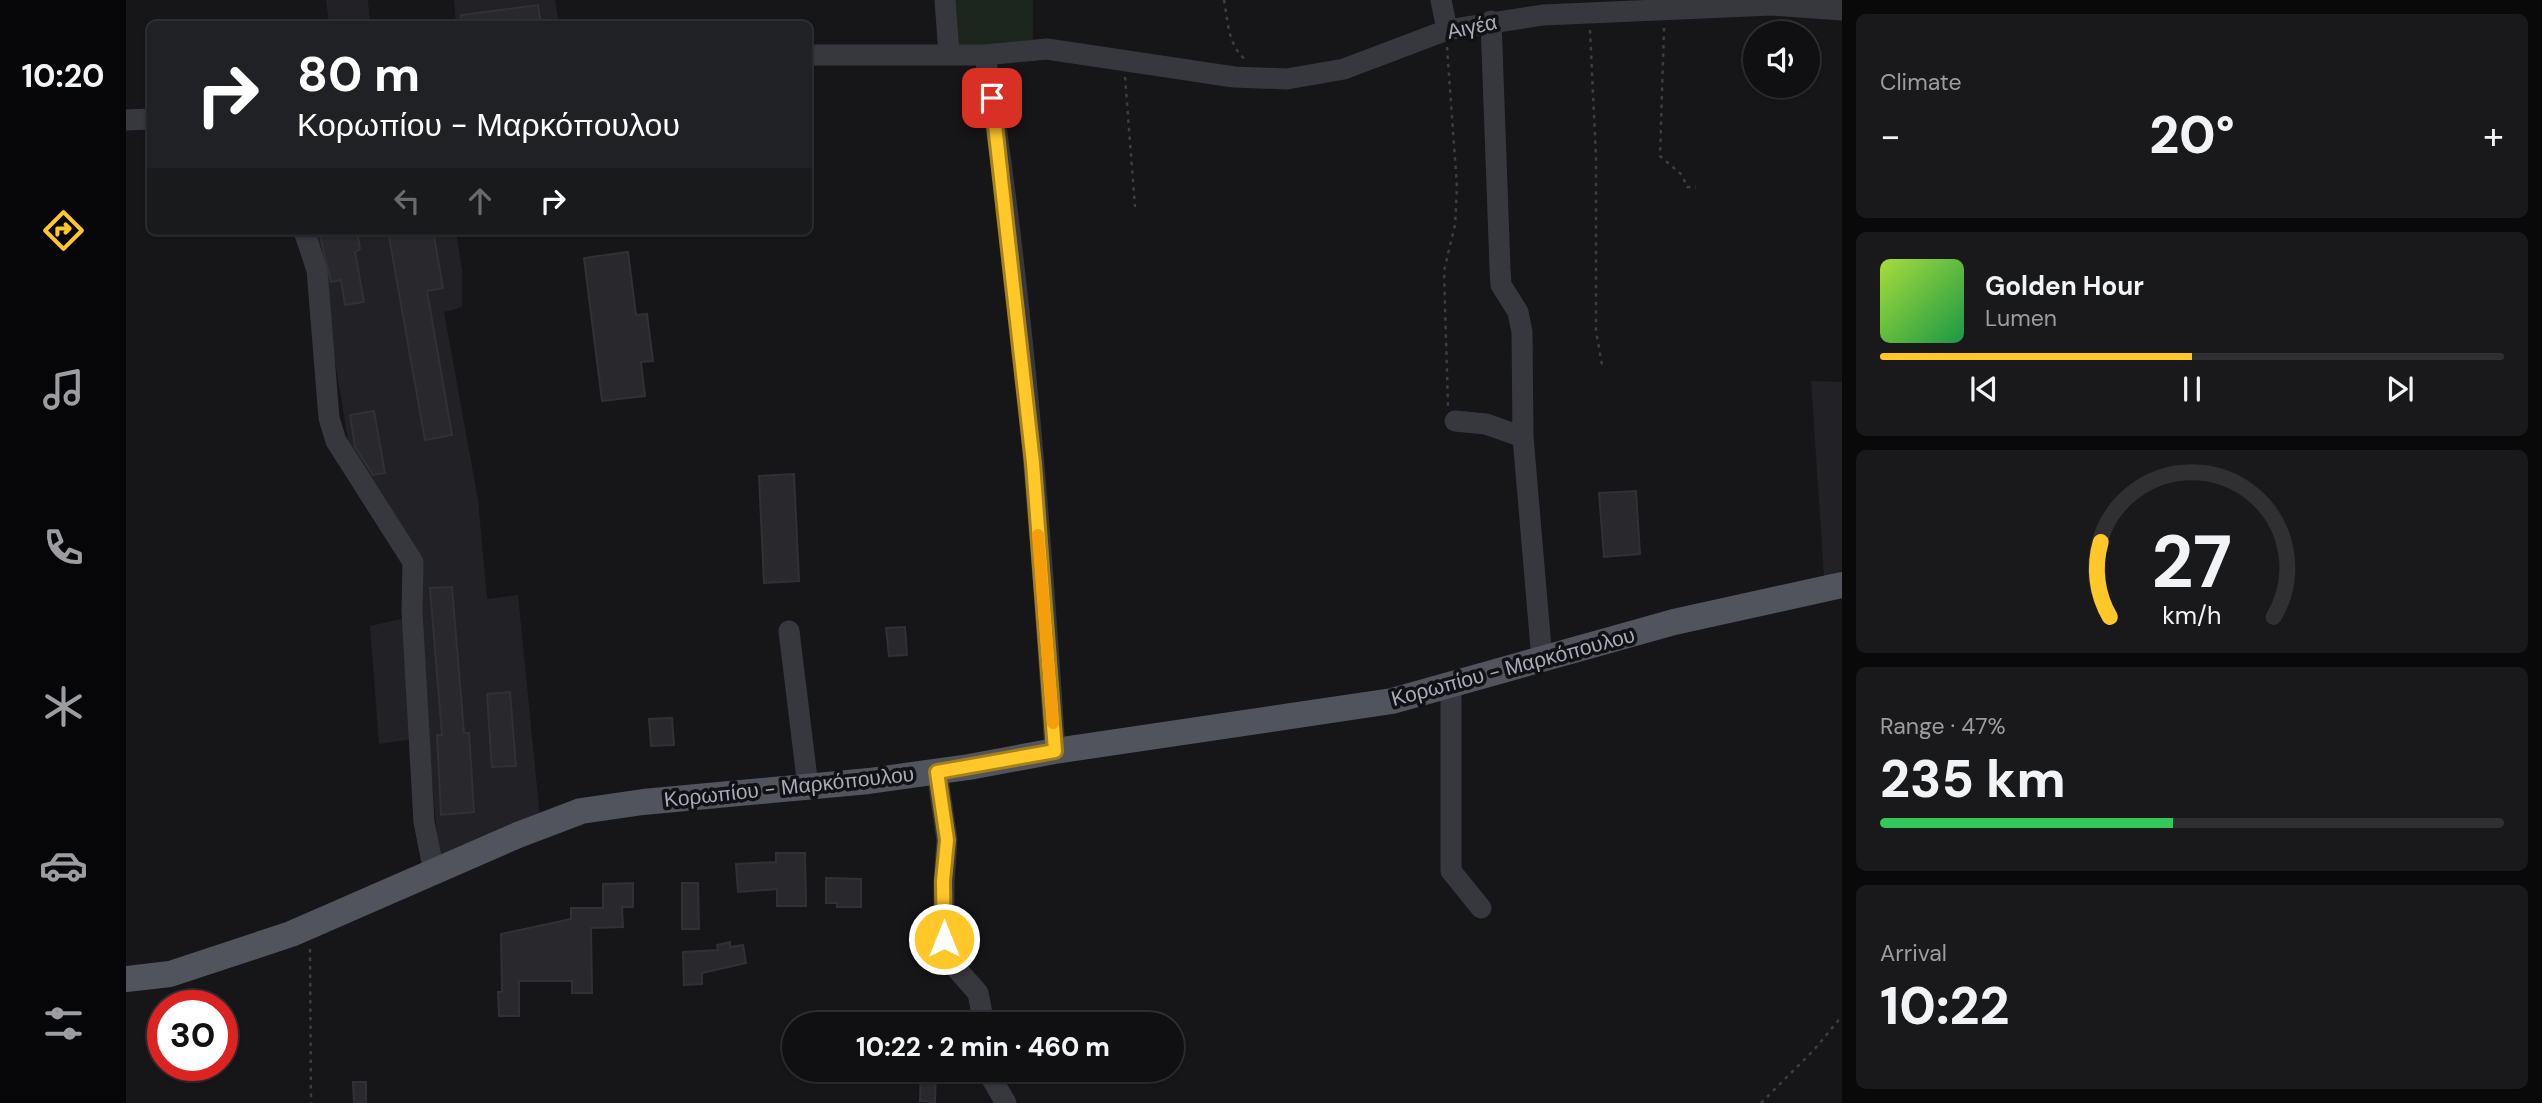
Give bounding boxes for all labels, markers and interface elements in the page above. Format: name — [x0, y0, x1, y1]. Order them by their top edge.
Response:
street label: Αιγέα — [1444, 8, 1500, 46]
map controls — [1743, 21, 1820, 98]
button: sound — [1743, 21, 1820, 98]
text: 80 m — [297, 42, 420, 106]
icon: right — [182, 49, 273, 140]
text: 10:20 — [21, 55, 105, 97]
text: Climate — [1880, 67, 1962, 97]
pin — [962, 68, 1022, 128]
icon: arrive — [973, 79, 1011, 117]
text: 20° — [2149, 101, 2235, 169]
text: Κορωπίου - Μαρκόπουλου — [297, 104, 680, 146]
text: − — [1880, 111, 1901, 161]
text: + — [2483, 111, 2504, 161]
icon: left — [388, 182, 426, 220]
icon: ahead — [461, 182, 499, 220]
icon: right — [534, 182, 572, 220]
icon: directions — [39, 206, 88, 255]
text: Golden Hour — [1985, 269, 2144, 303]
text: Lumen — [1985, 303, 2057, 333]
icon: music — [39, 365, 88, 414]
icon: previous — [1965, 370, 2003, 408]
icon: pause — [2173, 370, 2211, 408]
icon: next — [2381, 370, 2419, 408]
text: 27 — [2152, 516, 2232, 611]
icon: phone — [39, 523, 88, 572]
text: km/h — [2162, 599, 2222, 632]
street label: Κορωπίου - Μαρκόπουλου — [1388, 621, 1638, 713]
icon: climate — [39, 682, 88, 731]
text: Range · 47% — [1880, 711, 2006, 741]
text: 235 km — [1880, 745, 2066, 813]
street label: Κορωπίου - Μαρκόπουλου — [663, 760, 915, 814]
icon: car — [39, 841, 88, 890]
position arrow — [907, 902, 981, 976]
text: Arrival — [1880, 938, 1947, 968]
text: 10:22 — [1880, 972, 2010, 1040]
speed limit sign: 30 — [147, 990, 238, 1081]
icon: filters — [39, 999, 88, 1048]
text: 10:22 · 2 min · 460 m — [856, 1030, 1110, 1064]

